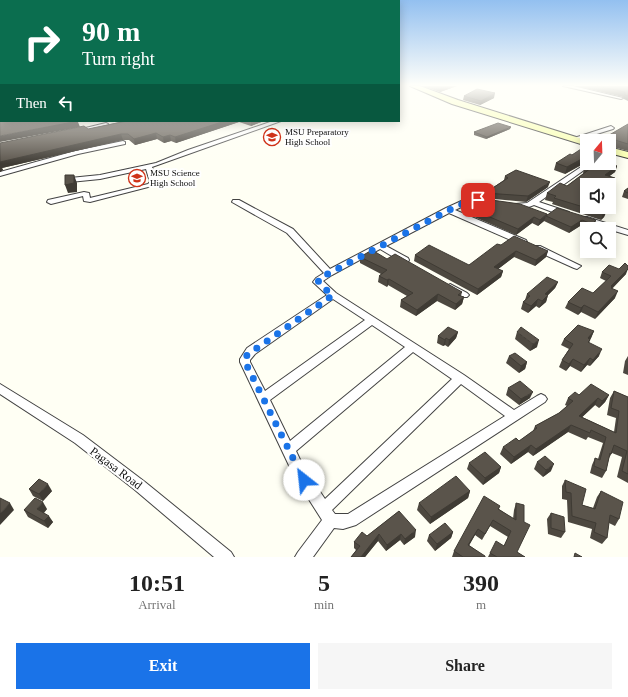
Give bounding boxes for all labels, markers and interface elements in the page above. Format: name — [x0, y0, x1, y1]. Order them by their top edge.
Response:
icon: right — [16, 16, 68, 68]
text: 90 m — [82, 16, 140, 47]
text: Turn right — [82, 49, 155, 69]
icon: left — [55, 92, 77, 114]
text: Then — [16, 95, 47, 111]
school or university icon: MSU Preparatory High School — [262, 127, 282, 147]
place label: MSU Preparatory High School — [285, 127, 349, 147]
north arrow — [580, 134, 616, 170]
map controls — [580, 134, 616, 258]
school or university icon: MSU Science High School — [127, 168, 147, 188]
place label: MSU Science High School — [150, 168, 200, 188]
button: sound — [580, 178, 616, 214]
pin — [461, 183, 495, 217]
icon: arrive — [467, 189, 489, 211]
button: search — [580, 222, 616, 258]
street label: Pagasa Road — [87, 444, 145, 492]
position arrow — [283, 459, 325, 501]
text: 10:51 — [129, 570, 185, 596]
text: 5 — [318, 570, 330, 596]
text: 390 — [463, 570, 499, 596]
text: Arrival — [138, 597, 176, 612]
text: min — [314, 597, 334, 612]
text: m — [476, 597, 486, 612]
button: Exit — [16, 643, 310, 689]
button: Share — [318, 643, 612, 689]

